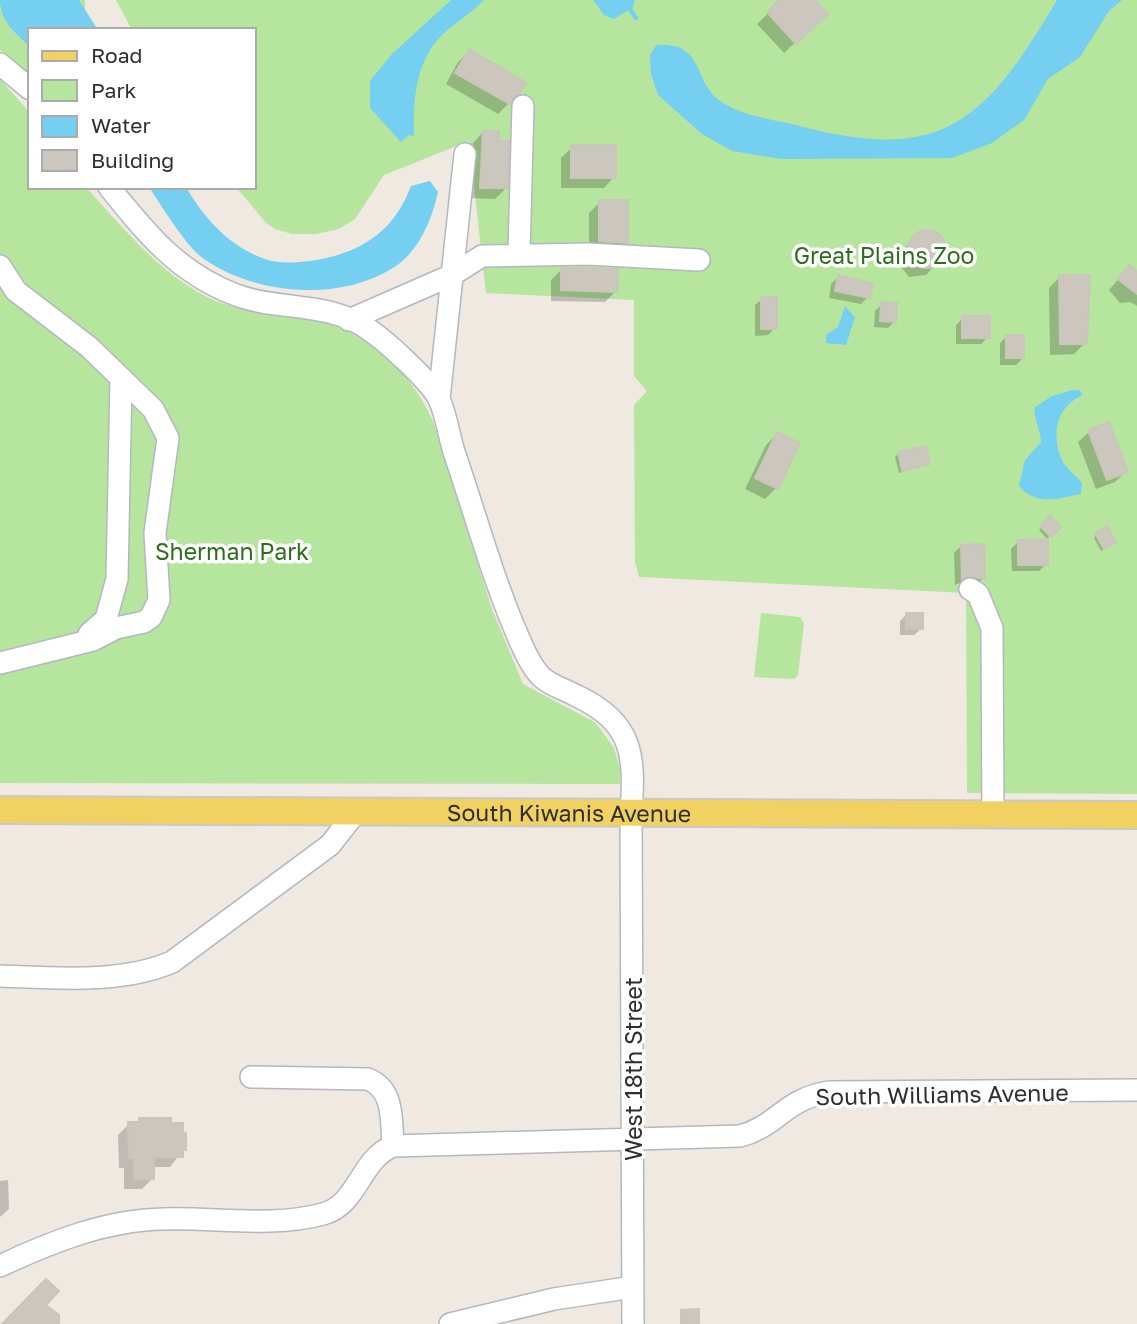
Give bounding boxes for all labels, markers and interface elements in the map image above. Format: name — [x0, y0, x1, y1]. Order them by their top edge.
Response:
legend — [28, 28, 256, 189]
text: Road — [91, 42, 142, 68]
text: Park — [91, 77, 137, 103]
text: Water — [91, 112, 151, 138]
text: Building — [91, 147, 174, 173]
park label: Great Plains Zoo — [794, 241, 974, 269]
park label: Sherman Park — [155, 537, 309, 565]
street label: South Kiwanis Avenue — [447, 798, 691, 827]
street label: West 18th Street — [619, 977, 647, 1161]
street label: South Williams Avenue — [815, 1078, 1069, 1110]

